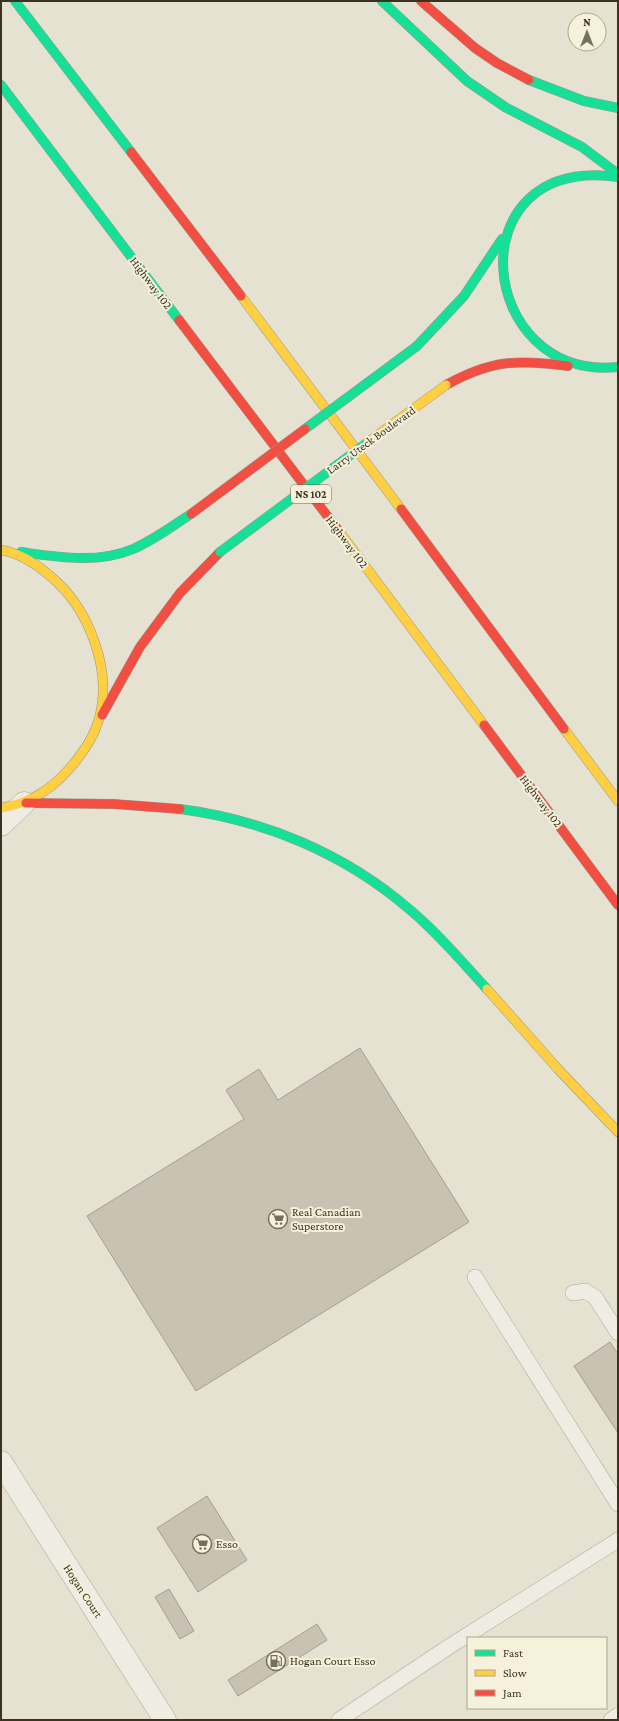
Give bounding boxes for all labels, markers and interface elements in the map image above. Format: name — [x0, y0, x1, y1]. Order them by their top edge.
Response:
north arrow — [567, 12, 607, 52]
text: N — [583, 16, 591, 28]
street label: Highway 102 — [127, 254, 175, 312]
street label: Larry Uteck Boulevard — [324, 403, 419, 477]
road number: NS 102 — [291, 485, 331, 503]
street label: Highway 102 — [323, 513, 371, 571]
street label: Highway 102 — [517, 772, 565, 830]
place label: Real Canadian Superstore — [292, 1205, 361, 1233]
supermarket icon: Real Canadian Superstore — [267, 1208, 289, 1230]
supermarket icon: Esso — [191, 1533, 213, 1555]
place label: Esso — [216, 1537, 238, 1551]
street label: Hogan Court — [60, 1561, 106, 1621]
legend — [467, 1637, 607, 1709]
text: Fast — [503, 1646, 524, 1660]
fuel station icon: Hogan Court Esso — [265, 1650, 287, 1672]
place label: Hogan Court Esso — [290, 1654, 376, 1668]
text: Slow — [503, 1666, 527, 1680]
text: Jam — [502, 1686, 522, 1700]

